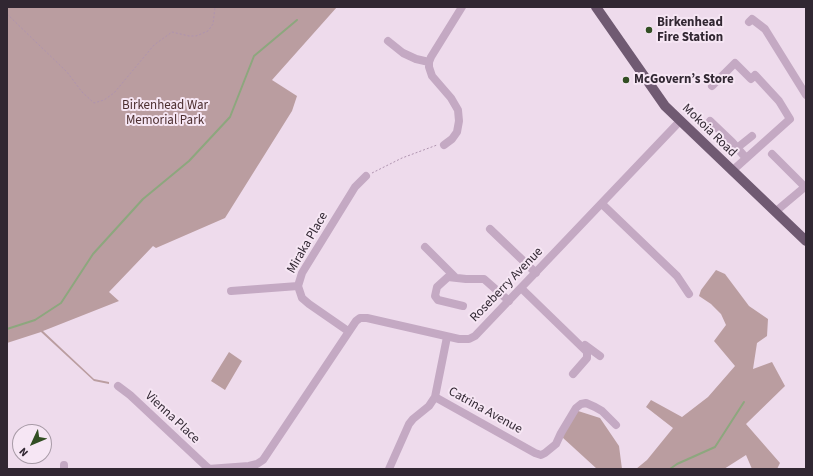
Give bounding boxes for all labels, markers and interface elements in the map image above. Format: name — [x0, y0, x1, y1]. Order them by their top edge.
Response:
place label: Birkenhead Fire Station — [657, 15, 723, 46]
marker: Birkenhead Fire Station — [644, 25, 654, 35]
place label: McGovern’s Store — [634, 72, 734, 88]
marker: McGovern’s Store — [621, 75, 631, 85]
park label: Birkenhead War Memorial Park — [122, 98, 208, 129]
street label: Mokoia Road — [678, 101, 740, 161]
street label: Miraka Place — [284, 210, 332, 276]
street label: Roseberry Avenue — [467, 244, 547, 326]
street label: Catrina Avenue — [445, 384, 525, 438]
street label: Vienna Place — [141, 389, 203, 447]
north arrow — [12, 424, 52, 464]
text: N — [16, 444, 32, 460]

